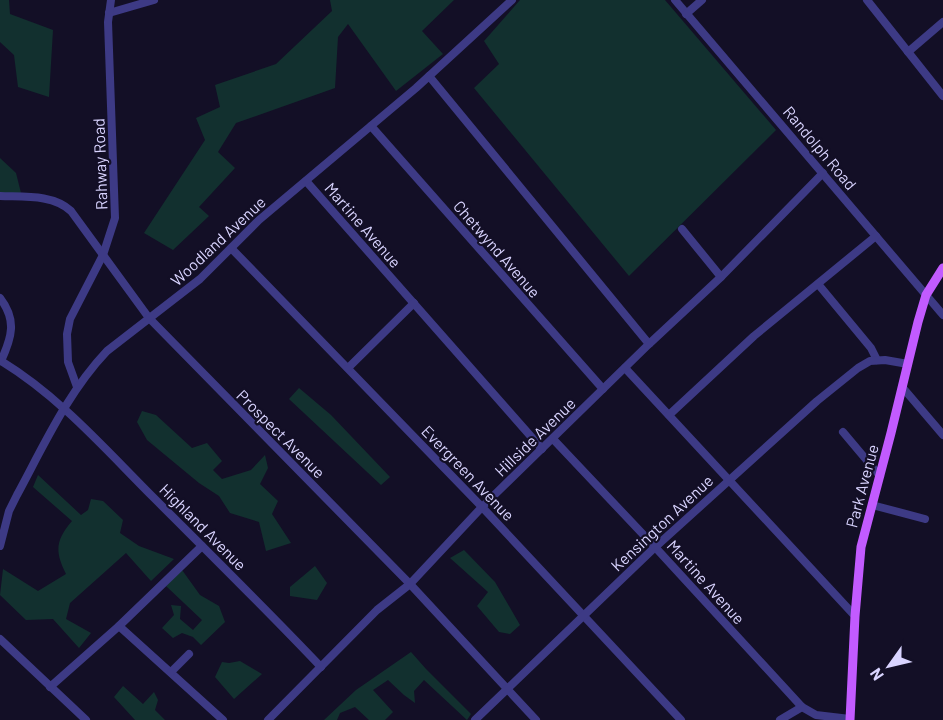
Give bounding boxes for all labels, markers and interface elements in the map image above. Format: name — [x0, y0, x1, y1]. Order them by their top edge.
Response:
street label: Randolph Road — [780, 102, 861, 193]
street label: Rahway Road — [88, 118, 111, 210]
street label: Martine Avenue — [321, 178, 406, 271]
street label: Woodland Avenue — [166, 192, 269, 289]
street label: Chetwynd Avenue — [450, 196, 545, 301]
street label: Prospect Avenue — [233, 386, 329, 482]
street label: Hillside Avenue — [490, 393, 579, 480]
street label: Evergreen Avenue — [418, 421, 519, 524]
street label: Park Avenue — [841, 442, 882, 530]
street label: Kensington Avenue — [607, 470, 717, 575]
street label: Highland Avenue — [156, 479, 251, 574]
street label: Martine Avenue — [664, 536, 749, 628]
north arrow — [859, 636, 919, 696]
text: N — [865, 665, 887, 684]

